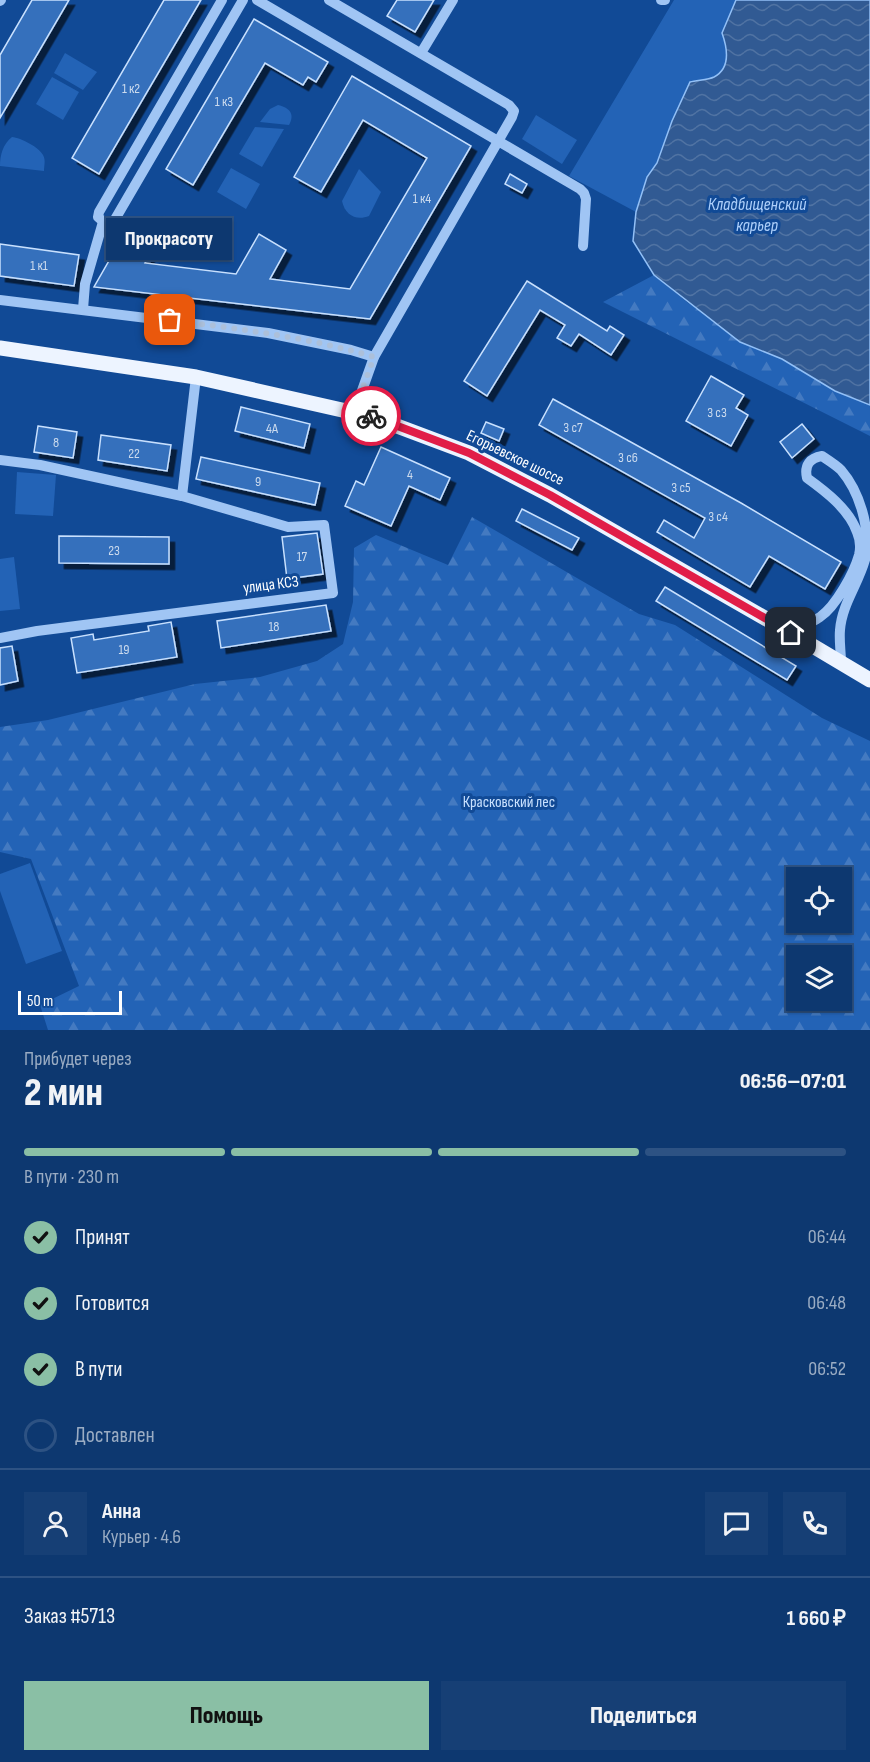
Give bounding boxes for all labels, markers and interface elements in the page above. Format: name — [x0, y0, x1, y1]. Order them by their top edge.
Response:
house number: 1 к2 — [122, 80, 140, 97]
house number: 1 к3 — [215, 93, 233, 110]
house number: 1 к4 — [413, 190, 431, 207]
water label: Кладбищенский карьер — [708, 194, 807, 236]
callout: Прокрасоту — [107, 218, 233, 260]
text: Прокрасоту — [125, 227, 213, 251]
house number: 1 к1 — [30, 257, 48, 274]
pin — [144, 294, 195, 345]
icon: bag — [153, 303, 186, 336]
courier — [341, 386, 401, 446]
icon: bike — [355, 400, 388, 433]
house number: 3 с3 — [707, 404, 727, 421]
house number: 3 с7 — [563, 419, 583, 436]
house number: 4А — [266, 420, 279, 437]
street label: Егорьевское шоссе — [463, 426, 567, 490]
house number: 8 — [53, 434, 59, 451]
house number: 22 — [128, 445, 140, 462]
house number: 3 с6 — [618, 449, 638, 466]
house number: 4 — [407, 466, 413, 483]
house number: 9 — [255, 473, 261, 490]
house number: 3 с5 — [671, 479, 691, 496]
house number: 3 с4 — [708, 508, 728, 525]
house number: 23 — [108, 542, 120, 559]
house number: 17 — [297, 548, 308, 565]
street label: улица КСЗ — [242, 572, 300, 598]
pin — [765, 607, 816, 658]
icon: home — [774, 616, 807, 649]
house number: 18 — [268, 618, 280, 635]
house number: 19 — [118, 641, 130, 658]
park label: Красковский лес — [463, 793, 555, 812]
map controls — [786, 867, 852, 1011]
button: locate — [786, 867, 852, 933]
button: layers — [786, 945, 852, 1011]
scale bar — [18, 988, 122, 1016]
text: 50 m — [27, 992, 53, 1011]
text: Прибудет через — [24, 1047, 132, 1071]
text: 06:56–07:01 — [740, 1068, 846, 1095]
text: 2 мин — [24, 1070, 103, 1117]
text: В пути · 230 m — [24, 1165, 119, 1189]
icon: check — [24, 1221, 57, 1254]
text: Принят — [75, 1224, 130, 1251]
text: 06:44 — [808, 1225, 846, 1249]
icon: check — [24, 1287, 57, 1320]
text: Готовится — [75, 1290, 149, 1317]
text: 06:48 — [807, 1291, 846, 1315]
icon: check — [24, 1353, 57, 1386]
text: В пути — [75, 1356, 123, 1383]
text: 06:52 — [808, 1357, 846, 1381]
text: Доставлен — [75, 1422, 155, 1449]
button: person — [24, 1492, 87, 1555]
button: chat — [705, 1492, 768, 1555]
button: phone — [783, 1492, 846, 1555]
text: Анна — [102, 1498, 141, 1525]
text: Курьер · 4.6 — [102, 1525, 181, 1549]
text: Заказ #5713 — [24, 1603, 115, 1630]
text: 1 660 ₽ — [787, 1605, 846, 1632]
button: Помощь — [24, 1681, 429, 1750]
button: Поделиться — [441, 1681, 846, 1750]

